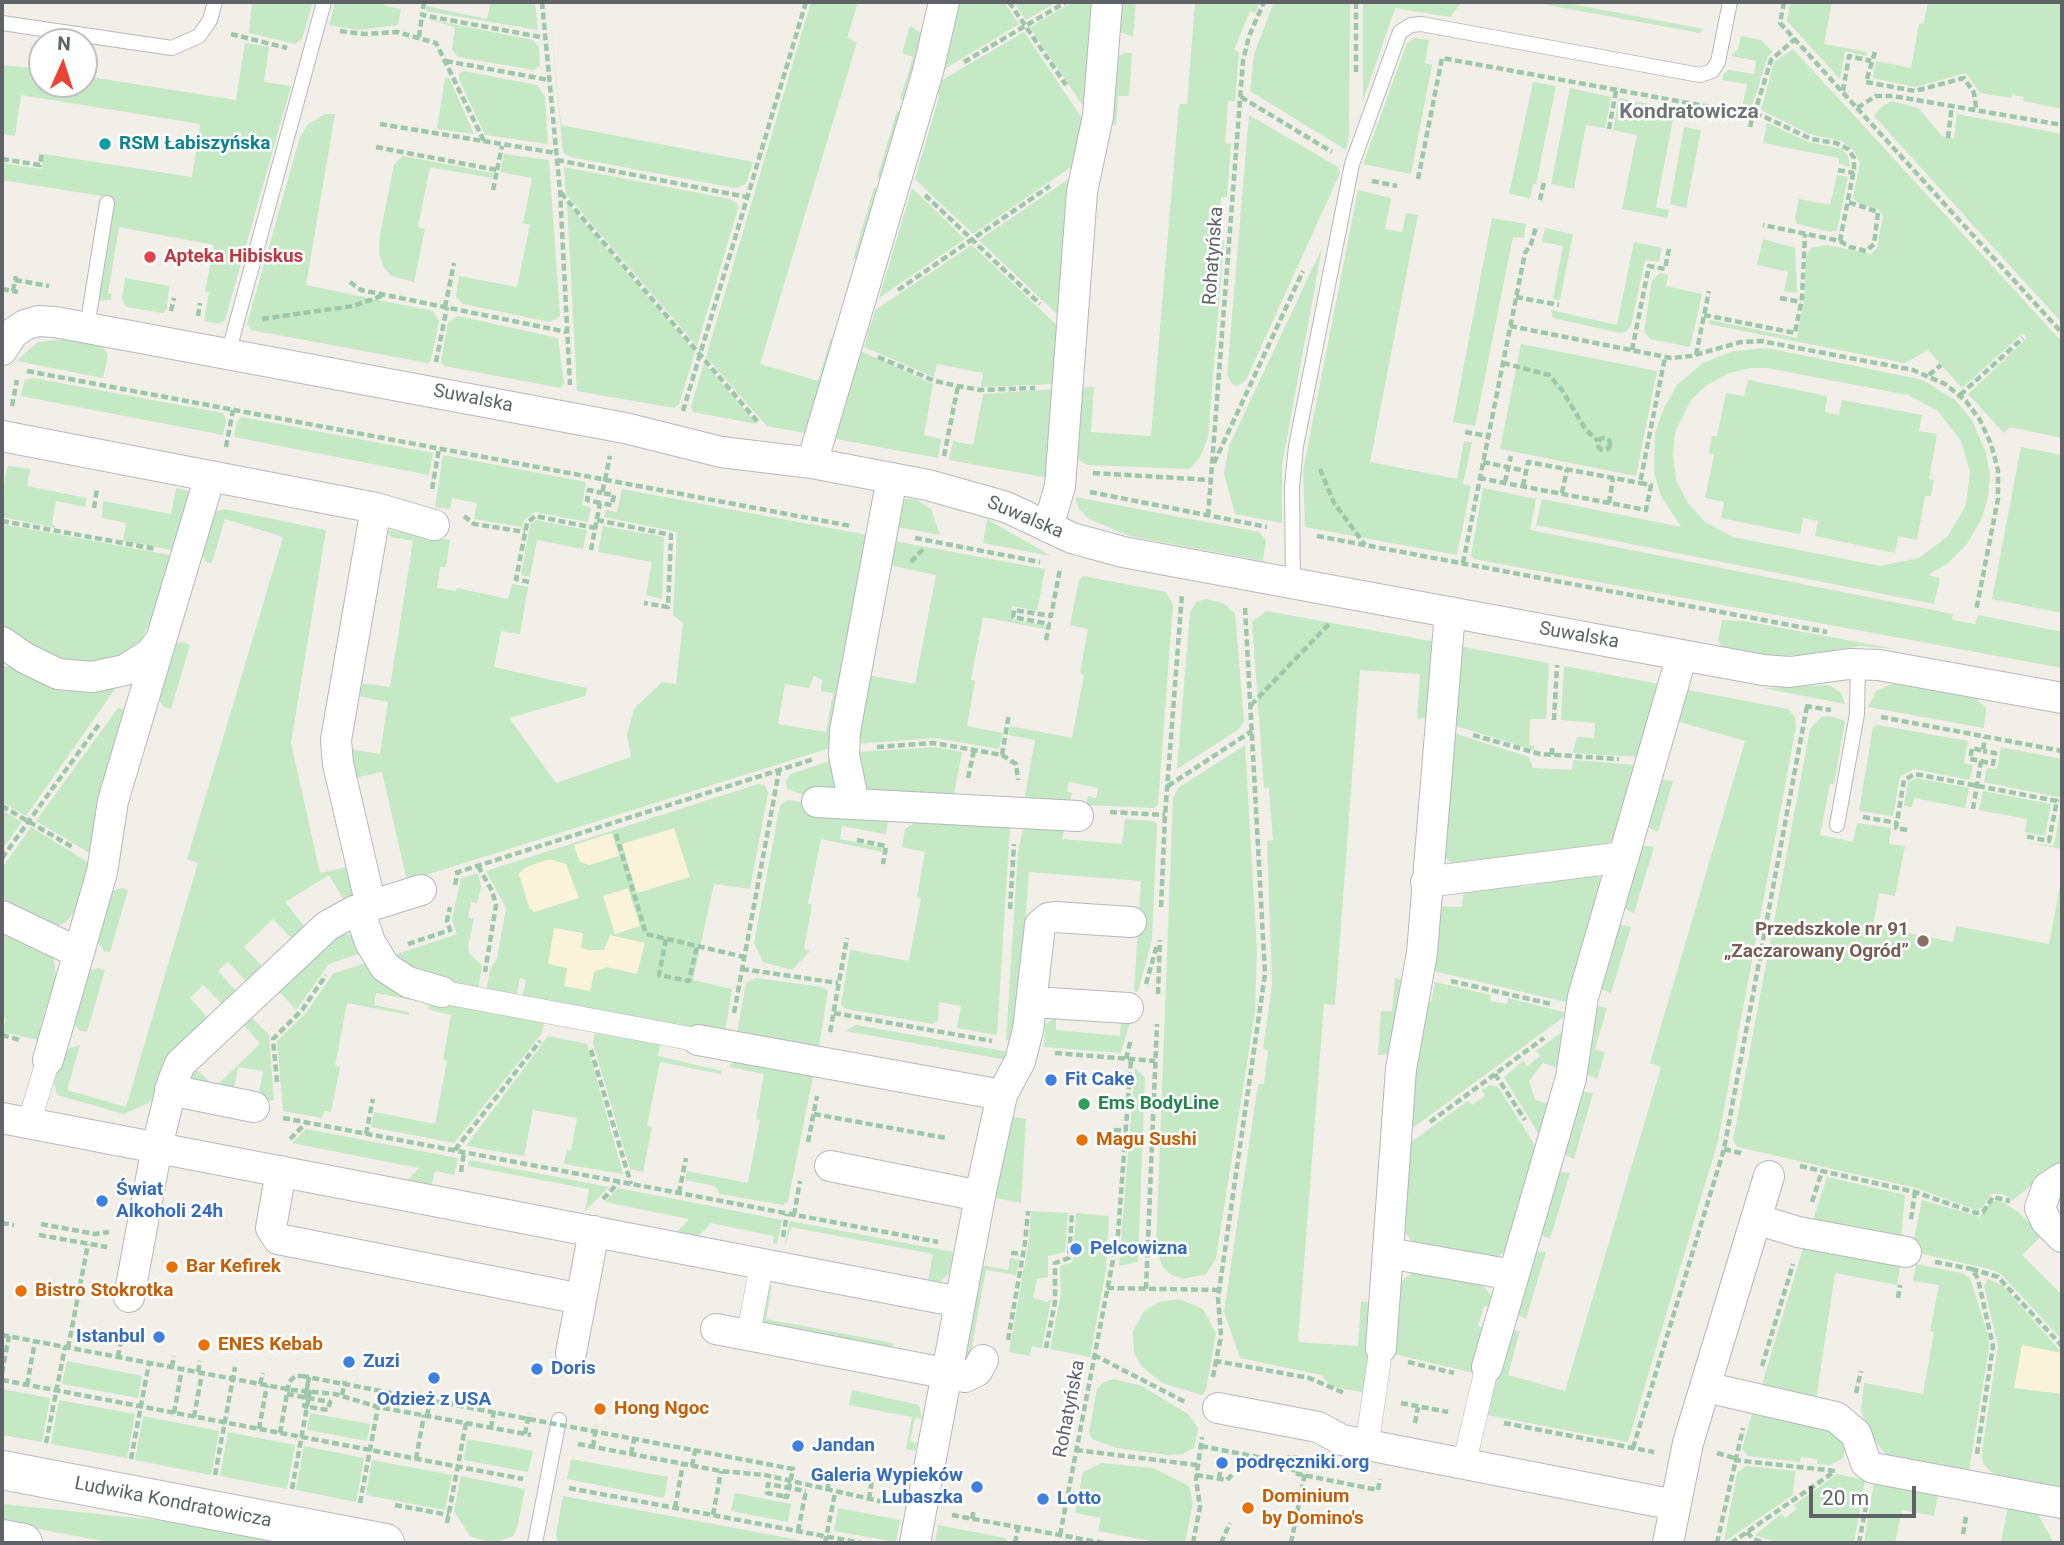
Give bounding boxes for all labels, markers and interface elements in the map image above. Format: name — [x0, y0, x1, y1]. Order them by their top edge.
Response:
north arrow — [28, 28, 98, 98]
text: N — [57, 32, 71, 55]
district label: Kondratowicza — [1619, 100, 1759, 126]
place label: RSM Łabiszyńska — [119, 133, 270, 155]
marker: RSM Łabiszyńska — [97, 136, 113, 152]
street label: Rohatyńska — [1199, 206, 1229, 306]
place label: Apteka Hibiskus — [164, 246, 303, 268]
marker: Apteka Hibiskus — [142, 249, 158, 265]
street label: Suwalska — [431, 380, 515, 418]
street label: Suwalska — [983, 492, 1067, 544]
street label: Suwalska — [1537, 618, 1621, 654]
place label: Przedszkole nr 91 „Zaczarowany Ogród” — [1724, 919, 1909, 963]
marker: Przedszkole nr 91 „Zaczarowany Ogród” — [1915, 933, 1931, 949]
place label: Fit Cake — [1065, 1069, 1134, 1091]
marker: Fit Cake — [1043, 1072, 1059, 1088]
place label: Ems BodyLine — [1098, 1093, 1219, 1115]
marker: Ems BodyLine — [1076, 1096, 1092, 1112]
place label: Magu Sushi — [1096, 1129, 1197, 1151]
marker: Magu Sushi — [1074, 1132, 1090, 1148]
place label: Świat Alkoholi 24h — [116, 1179, 223, 1223]
marker: Świat Alkoholi 24h — [94, 1193, 110, 1209]
place label: Pelcowizna — [1090, 1238, 1188, 1260]
marker: Pelcowizna — [1068, 1241, 1084, 1257]
place label: Bar Kefirek — [186, 1256, 281, 1278]
marker: Bar Kefirek — [164, 1259, 180, 1275]
place label: Bistro Stokrotka — [35, 1280, 173, 1302]
marker: Bistro Stokrotka — [13, 1283, 29, 1299]
place label: Istanbul — [76, 1326, 145, 1348]
marker: Istanbul — [151, 1329, 167, 1345]
place label: ENES Kebab — [218, 1334, 323, 1356]
marker: ENES Kebab — [196, 1337, 212, 1353]
place label: Zuzi — [363, 1351, 400, 1373]
marker: Zuzi — [341, 1354, 357, 1370]
place label: Doris — [551, 1358, 596, 1380]
street label: Rohatyńska — [1049, 1358, 1091, 1460]
marker: Doris — [529, 1361, 545, 1377]
marker: Odzież z USA — [426, 1370, 442, 1386]
place label: Odzież z USA — [377, 1389, 491, 1411]
place label: Hong Ngoc — [614, 1398, 709, 1420]
marker: Hong Ngoc — [592, 1401, 608, 1417]
place label: Jandan — [812, 1435, 875, 1457]
marker: Jandan — [790, 1438, 806, 1454]
place label: podręczniki.org — [1236, 1452, 1369, 1474]
marker: podręczniki.org — [1214, 1455, 1230, 1471]
place label: Galeria Wypieków Lubaszka — [811, 1465, 963, 1509]
scale bar — [1812, 1472, 1919, 1516]
street label: Ludwika Kondratowicza — [73, 1473, 273, 1533]
marker: Galeria Wypieków Lubaszka — [969, 1479, 985, 1495]
place label: Dominium by Domino's — [1262, 1486, 1364, 1530]
text: 20 m — [1822, 1486, 1869, 1510]
place label: Lotto — [1057, 1488, 1101, 1510]
marker: Lotto — [1035, 1491, 1051, 1507]
marker: Dominium by Domino's — [1240, 1500, 1256, 1516]

